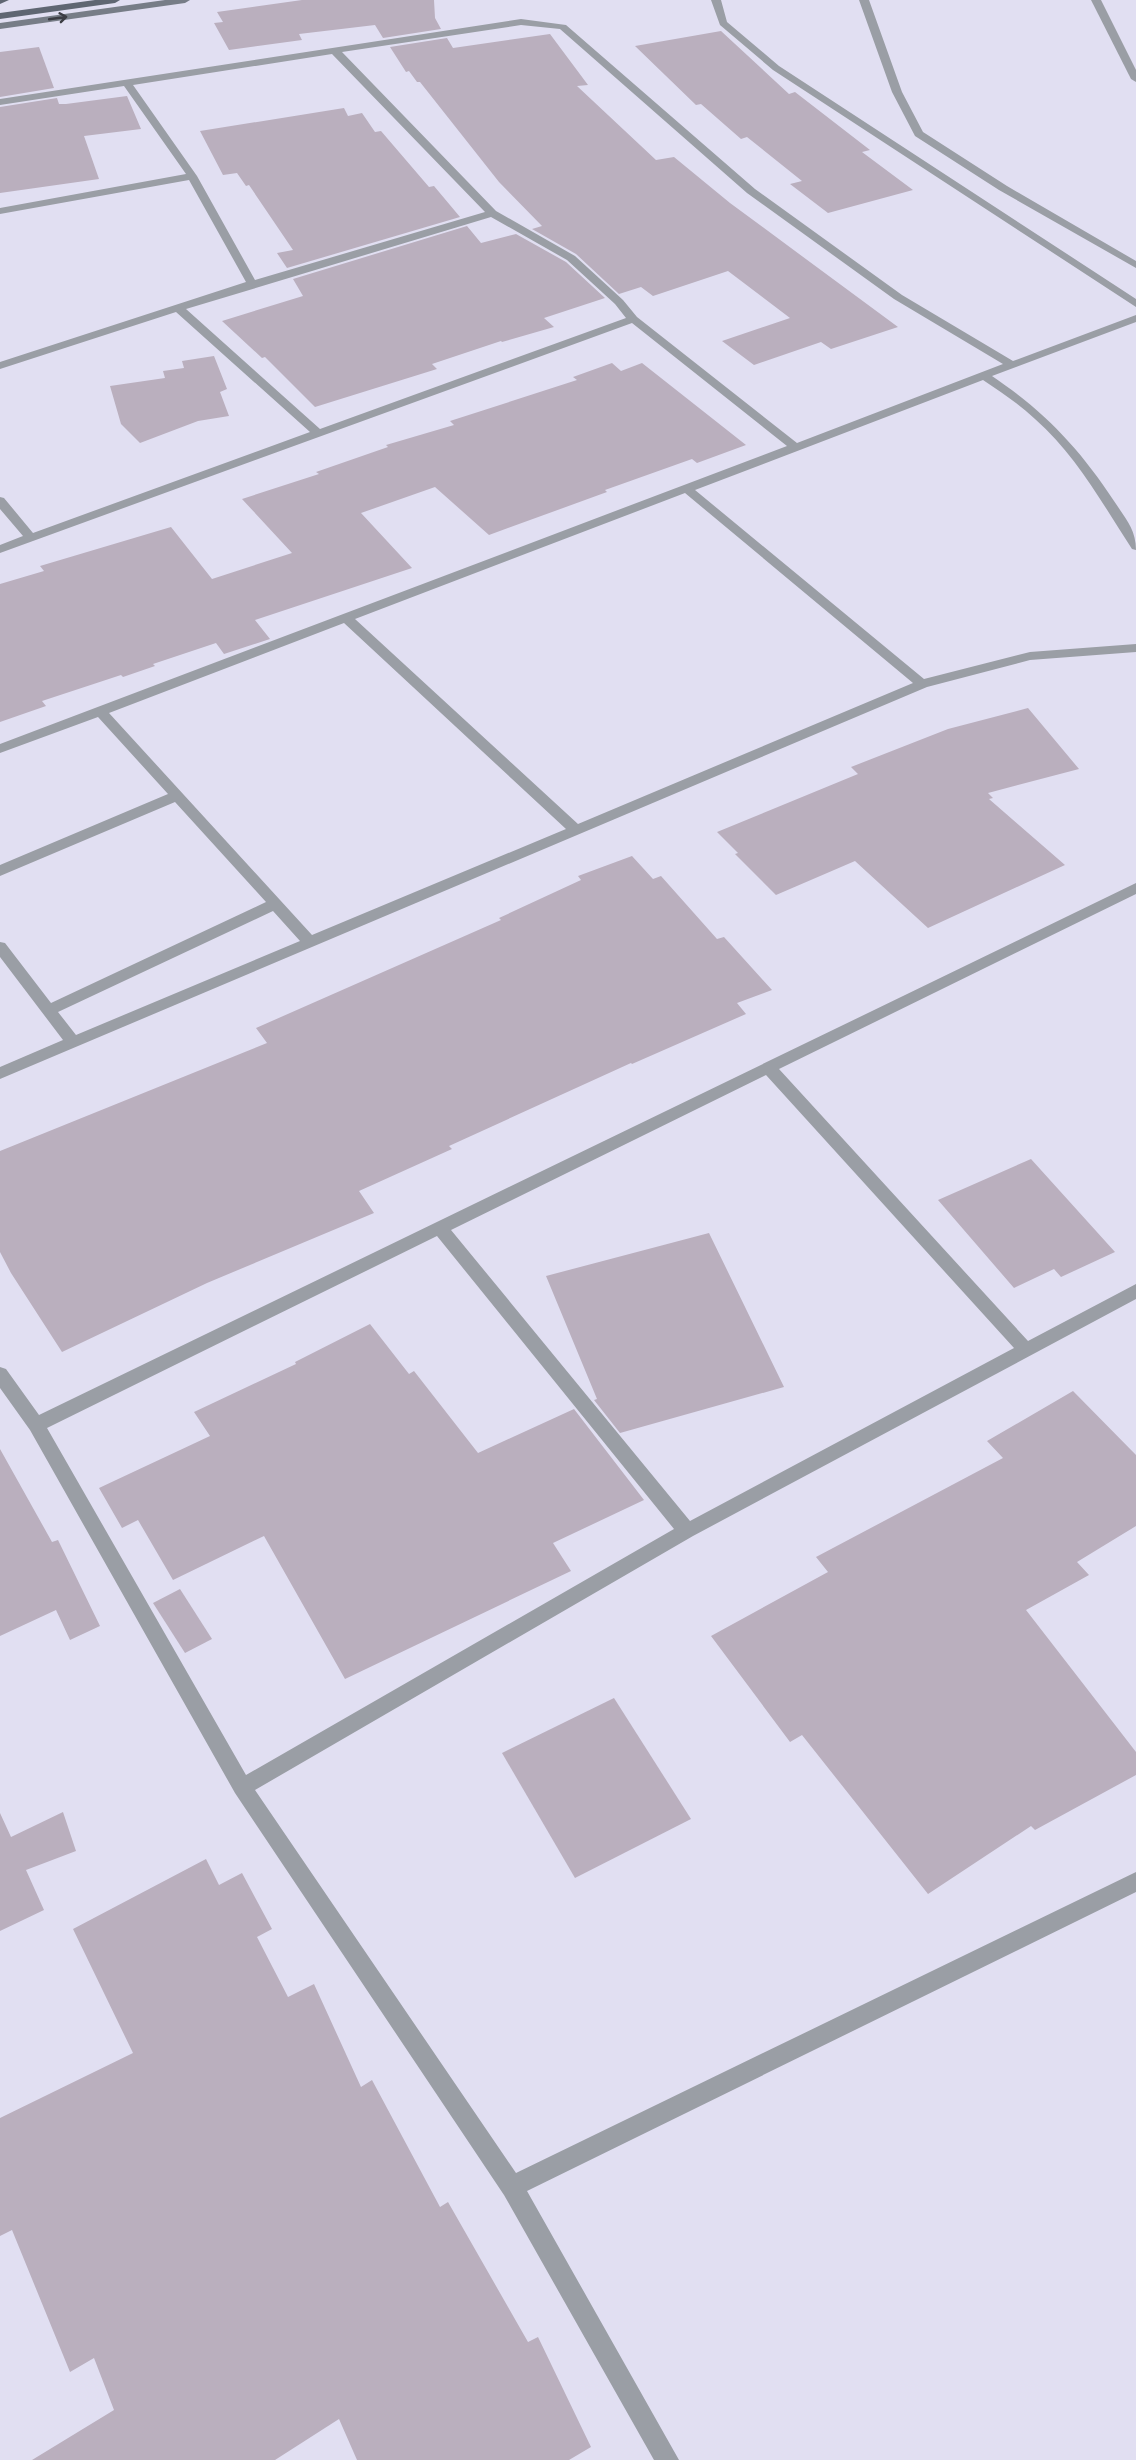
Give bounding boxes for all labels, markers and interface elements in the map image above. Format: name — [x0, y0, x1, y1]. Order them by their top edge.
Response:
one-way arrow — [48, 12, 67, 23]

